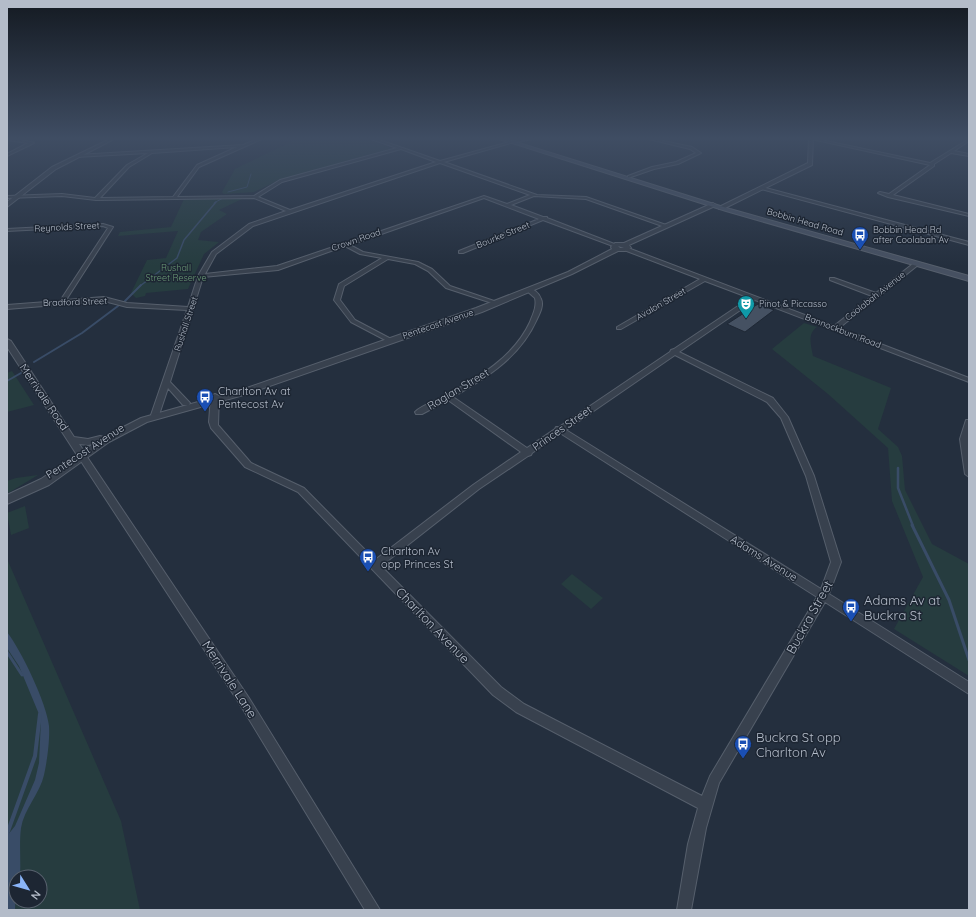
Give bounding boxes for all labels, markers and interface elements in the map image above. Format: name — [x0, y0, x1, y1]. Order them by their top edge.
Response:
street label: Bobbin Head Road — [766, 205, 845, 238]
street label: Reynolds Street — [34, 219, 100, 234]
street label: Bourke Street — [474, 219, 531, 250]
place label: Bobbin Head Rd after Coolabah Av — [873, 224, 949, 245]
bus stop icon: Bobbin Head Rd after Coolabah Av — [850, 225, 870, 250]
street label: Crown Road — [330, 226, 382, 253]
park label: Rushall Street Reserve — [145, 262, 207, 283]
street label: Coolabah Avenue — [842, 269, 907, 323]
street label: Avalon Street — [634, 285, 688, 322]
theatre icon: Pinot & Piccasso — [736, 294, 756, 319]
street label: Bradford Street — [43, 295, 107, 308]
street label: Rushall Street — [171, 295, 200, 353]
place label: Pinot & Piccasso — [759, 298, 827, 309]
street label: Pentecost Avenue — [401, 306, 475, 341]
street label: Bannockburn Road — [804, 311, 883, 350]
street label: Merrivale Road — [17, 361, 71, 433]
street label: Raglan Street — [425, 365, 492, 413]
place label: Charlton Av at Pentecost Av — [218, 384, 291, 411]
bus stop icon: Charlton Av at Pentecost Av — [195, 387, 215, 412]
street label: Princes Street — [529, 402, 595, 454]
street label: Pentecost Avenue — [43, 420, 127, 482]
street label: Adams Avenue — [728, 532, 800, 584]
place label: Charlton Av opp Princes St — [381, 544, 454, 571]
bus stop icon: Charlton Av opp Princes St — [358, 547, 378, 572]
street label: Buckra Street — [782, 578, 836, 656]
street label: Charlton Avenue — [393, 584, 473, 666]
place label: Adams Av at Buckra St — [864, 592, 940, 623]
bus stop icon: Adams Av at Buckra St — [841, 597, 861, 622]
street label: Merrivale Lane — [199, 637, 261, 721]
place label: Buckra St opp Charlton Av — [756, 729, 841, 760]
bus stop icon: Buckra St opp Charlton Av — [733, 734, 753, 759]
north arrow — [8, 869, 48, 909]
text: N — [28, 888, 44, 902]

